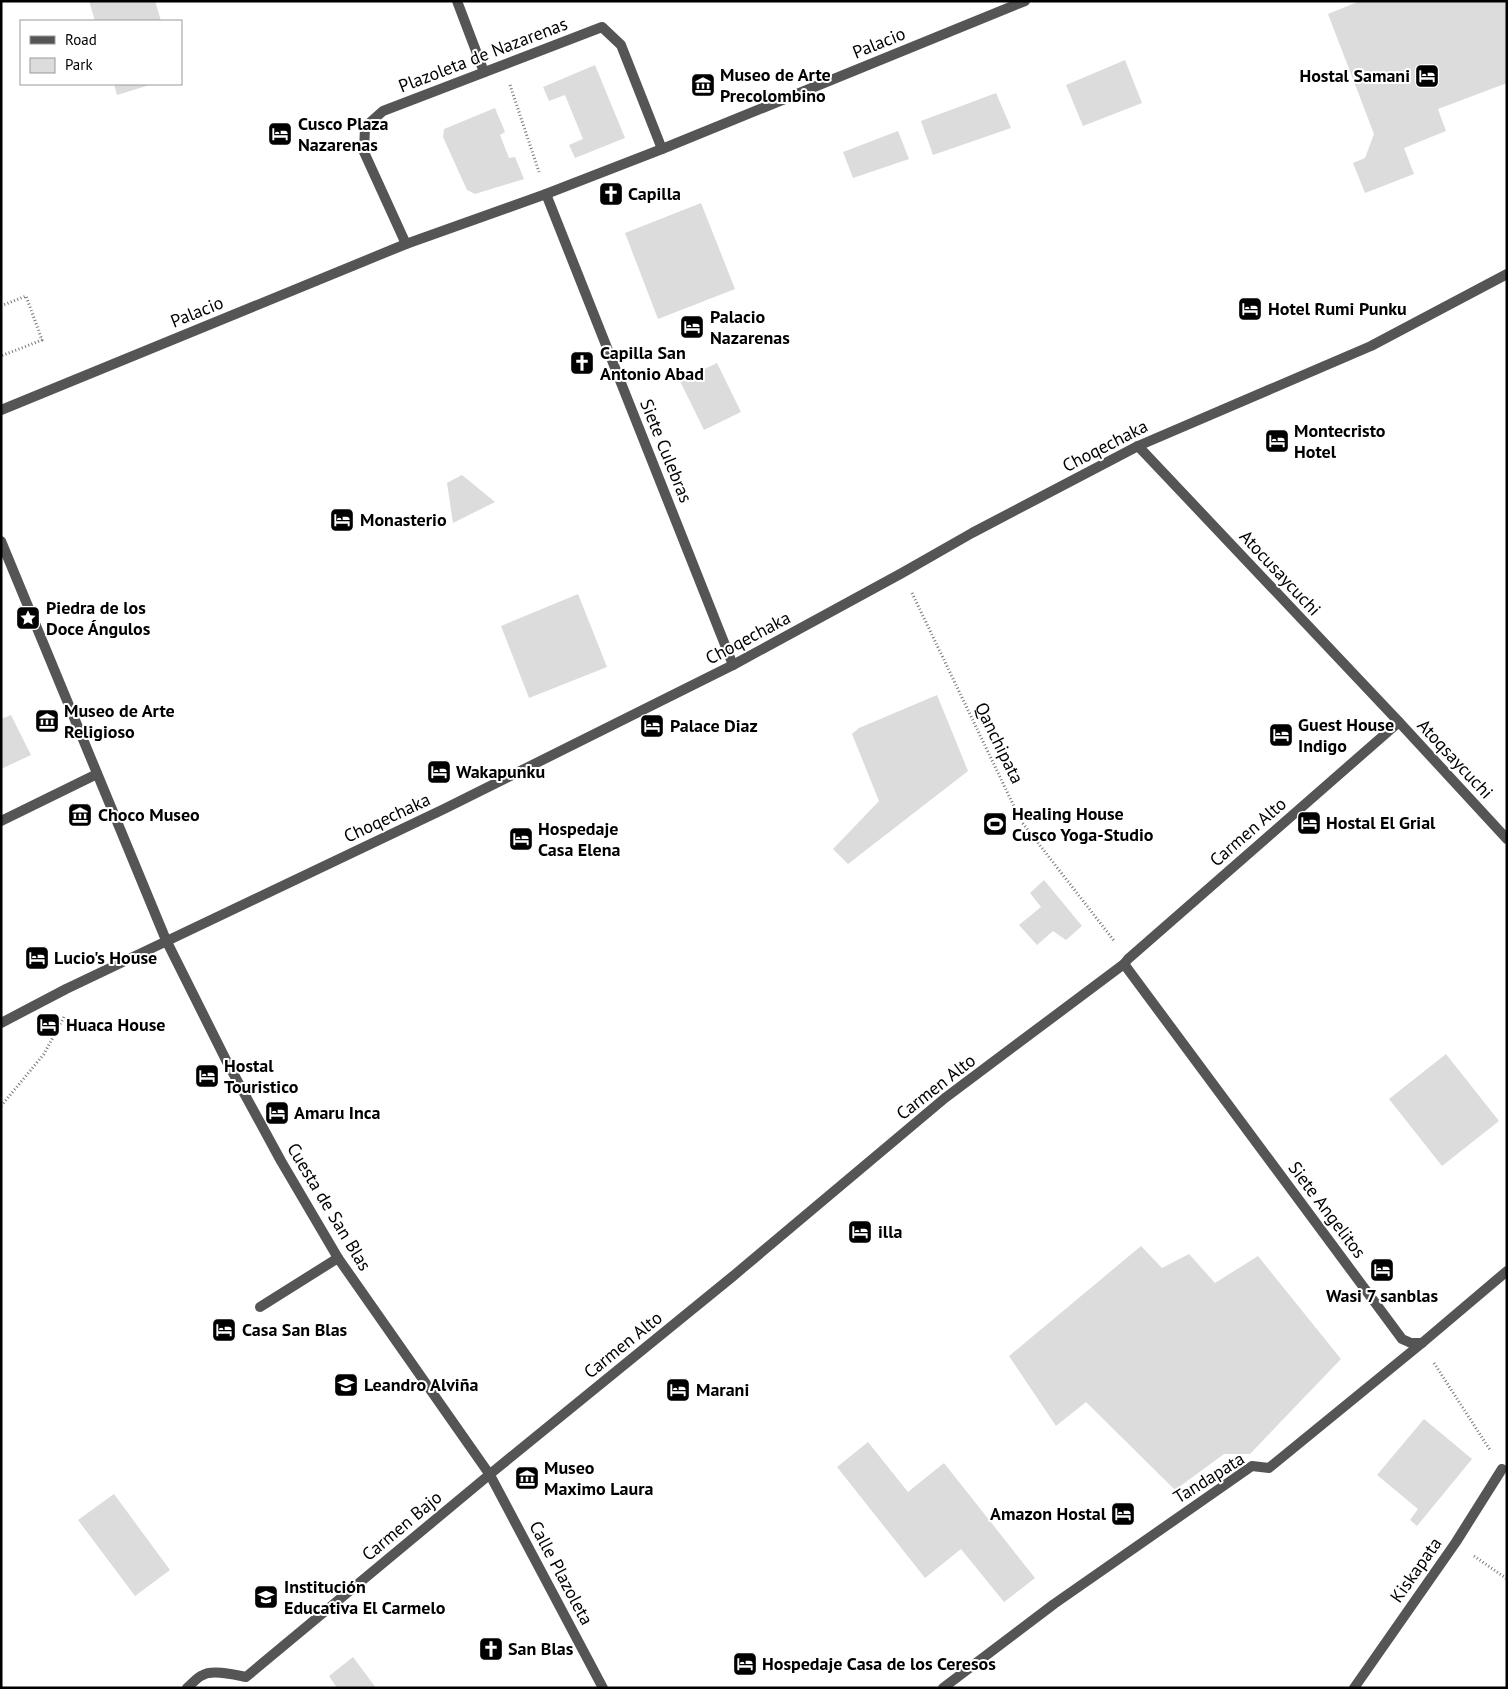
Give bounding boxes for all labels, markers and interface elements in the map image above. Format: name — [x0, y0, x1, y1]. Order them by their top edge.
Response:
street label: Plazoleta de Nazarenas — [395, 12, 571, 97]
legend — [20, 20, 182, 85]
street label: Palacio — [849, 22, 909, 64]
text: Road — [65, 30, 97, 49]
text: Park — [65, 55, 93, 74]
place label: Museo de Arte Precolombino — [720, 63, 831, 107]
hotel icon: Hostal Samani — [1414, 63, 1440, 89]
place label: Hostal Samani — [1299, 64, 1410, 87]
museum icon: Museo de Arte Precolombino — [690, 72, 716, 98]
place label: Cusco Plaza Nazarenas — [298, 112, 389, 156]
hotel icon: Cusco Plaza Nazarenas — [267, 121, 293, 147]
church icon: Capilla — [598, 181, 624, 207]
place label: Capilla — [628, 182, 681, 205]
street label: Palacio — [167, 291, 227, 333]
hotel icon: Hotel Rumi Punku — [1237, 296, 1263, 322]
place label: Hotel Rumi Punku — [1268, 297, 1407, 320]
place label: Palacio Nazarenas — [710, 305, 790, 349]
hotel icon: Palacio Nazarenas — [679, 314, 705, 340]
place label: Capilla San Antonio Abad — [600, 341, 704, 385]
church icon: Capilla San Antonio Abad — [569, 350, 595, 376]
street label: Siete Culebras — [635, 396, 698, 506]
street label: Choqechaka — [1058, 414, 1151, 477]
place label: Montecristo Hotel — [1294, 419, 1386, 463]
hotel icon: Montecristo Hotel — [1264, 428, 1290, 454]
hotel icon: Monasterio — [329, 507, 355, 533]
place label: Monasterio — [360, 508, 447, 531]
street label: Atocusaycuchi — [1235, 525, 1326, 620]
place label: Piedra de los Doce Ángulos — [46, 596, 151, 640]
place icon: Piedra de los Doce Ángulos — [15, 605, 41, 631]
street label: Choqechaka — [701, 606, 794, 670]
street label: Qanchipata — [970, 698, 1029, 787]
place label: Museo de Arte Religioso — [64, 699, 175, 743]
museum icon: Museo de Arte Religioso — [34, 708, 60, 734]
hotel icon: Palace Diaz — [639, 713, 665, 739]
place label: Guest House Indigo — [1298, 713, 1394, 757]
place label: Palace Diaz — [670, 714, 758, 737]
street label: Atoqsaycuchi — [1413, 714, 1498, 803]
hotel icon: Guest House Indigo — [1268, 722, 1294, 748]
hotel icon: Wakapunku — [426, 759, 452, 785]
place label: Wakapunku — [456, 760, 545, 783]
street label: Choqechaka — [340, 788, 434, 848]
street label: Carmen Alto — [1205, 792, 1291, 871]
museum icon: Choco Museo — [67, 802, 93, 828]
place label: Healing House Cusco Yoga-Studio — [1012, 802, 1154, 846]
place label: Choco Museo — [98, 803, 200, 826]
hotel icon: Hostal El Grial — [1296, 810, 1322, 836]
sports icon: Healing House Cusco Yoga-Studio — [982, 811, 1008, 837]
place label: Hostal El Grial — [1326, 811, 1436, 834]
place label: Hospedaje Casa Elena — [538, 817, 621, 861]
hotel icon: Hospedaje Casa Elena — [508, 826, 534, 852]
hotel icon: Lucio's House — [24, 945, 50, 971]
place label: Lucio's House — [54, 946, 157, 969]
hotel icon: Huaca House — [35, 1012, 61, 1038]
place label: Huaca House — [66, 1013, 165, 1036]
street label: Carmen Alto — [891, 1049, 980, 1125]
place label: Hostal Touristico — [224, 1054, 299, 1098]
hotel icon: Hostal Touristico — [194, 1063, 220, 1089]
hotel icon: Amaru Inca — [264, 1100, 290, 1126]
place label: Amaru Inca — [294, 1101, 381, 1124]
street label: Cuesta de San Blas — [282, 1139, 377, 1275]
street label: Siete Angelitos — [1284, 1157, 1371, 1263]
hotel icon: illa — [847, 1219, 873, 1245]
place label: illa — [878, 1220, 902, 1243]
hotel icon: Wasi 7 sanblas — [1369, 1257, 1395, 1283]
place label: Wasi 7 sanblas — [1326, 1284, 1438, 1307]
street label: Carmen Alto — [579, 1306, 667, 1383]
hotel icon: Casa San Blas — [211, 1317, 237, 1343]
place label: Casa San Blas — [242, 1318, 348, 1341]
school or university icon: Leandro Alviña — [333, 1372, 359, 1398]
place label: Leandro Alviña — [364, 1373, 478, 1396]
hotel icon: Marani — [665, 1377, 691, 1403]
place label: Marani — [696, 1378, 749, 1401]
street label: Tandapata — [1169, 1447, 1248, 1508]
place label: Museo Maximo Laura — [544, 1456, 654, 1500]
museum icon: Museo Maximo Laura — [514, 1465, 540, 1491]
street label: Carmen Bajo — [357, 1486, 446, 1566]
hotel icon: Amazon Hostal — [1110, 1501, 1136, 1527]
place label: Amazon Hostal — [990, 1502, 1107, 1525]
street label: Calle Plazoleta — [524, 1517, 598, 1629]
street label: Kiskapata — [1385, 1533, 1446, 1607]
place label: Institución Educativa El Carmelo — [284, 1575, 446, 1619]
school or university icon: Institución Educativa El Carmelo — [253, 1584, 279, 1610]
church icon: San Blas — [478, 1636, 504, 1662]
place label: San Blas — [508, 1637, 574, 1660]
hotel icon: Hospedaje Casa de los Ceresos — [732, 1651, 758, 1677]
place label: Hospedaje Casa de los Ceresos — [762, 1652, 996, 1675]

